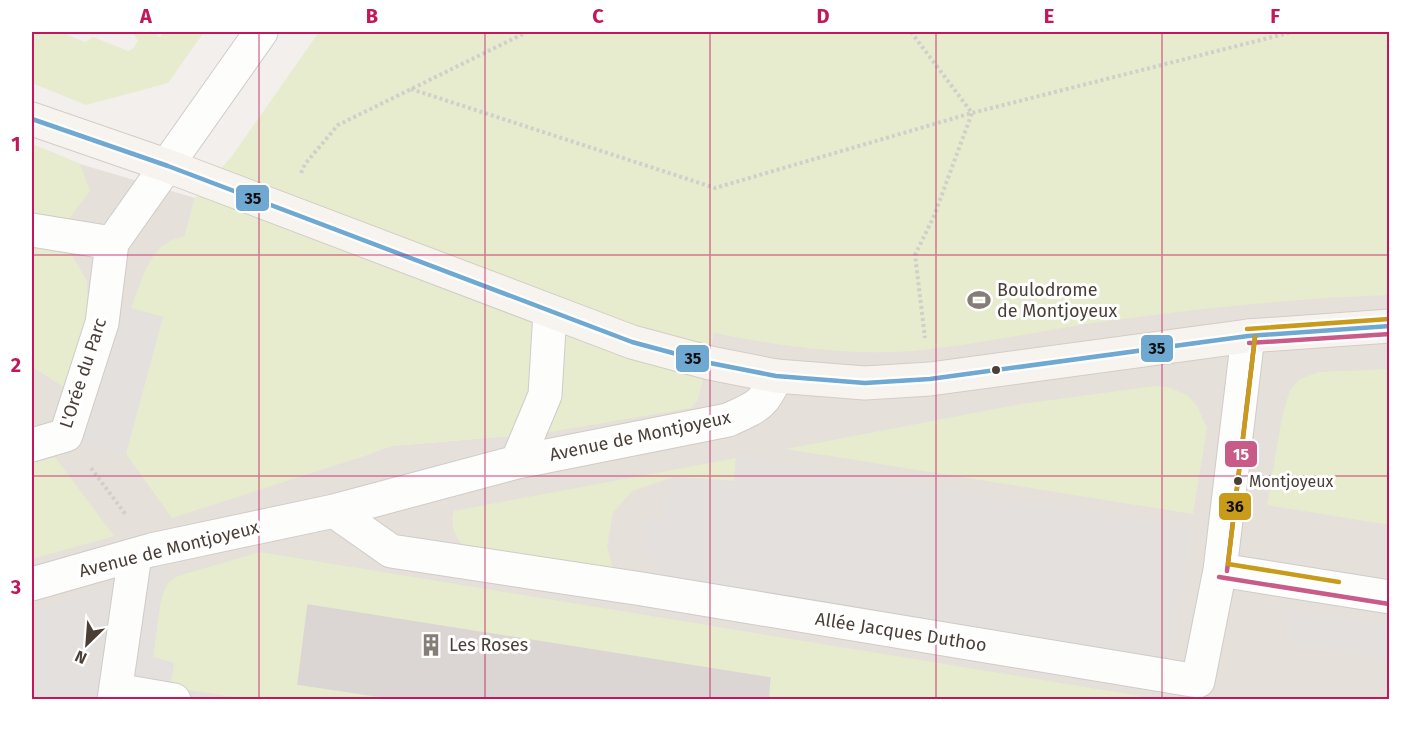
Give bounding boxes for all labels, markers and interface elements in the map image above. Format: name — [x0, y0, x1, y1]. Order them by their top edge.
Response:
text: A — [139, 4, 153, 28]
text: B — [366, 4, 378, 28]
text: C — [592, 4, 604, 28]
text: D — [816, 4, 830, 28]
text: E — [1044, 4, 1054, 28]
text: F — [1270, 4, 1280, 28]
text: 1 — [11, 132, 21, 156]
line badge: 35 — [235, 184, 270, 212]
text: 35 — [244, 189, 262, 208]
place label: Boulodrome de Montjoyeux — [997, 279, 1117, 322]
sports icon: Boulodrome de Montjoyeux — [966, 287, 992, 313]
street label: L'Orée du Parc — [55, 315, 111, 431]
line badge: 35 — [1140, 334, 1174, 363]
text: 35 — [1148, 339, 1166, 358]
line badge: 35 — [675, 344, 710, 373]
text: 35 — [684, 349, 702, 368]
text: 2 — [11, 353, 21, 377]
unlabelled marker — [990, 364, 1002, 376]
street label: Avenue de Montjoyeux — [547, 406, 733, 466]
line badge: 15 — [1224, 440, 1258, 468]
text: 15 — [1233, 445, 1249, 464]
place label: Montjoyeux — [1249, 472, 1334, 491]
marker: Montjoyeux — [1232, 475, 1244, 487]
line badge: 36 — [1218, 492, 1252, 521]
text: 36 — [1225, 497, 1244, 516]
street label: Avenue de Montjoyeux — [77, 516, 262, 582]
text: 3 — [10, 575, 21, 599]
street label: Allée Jacques Duthoo — [814, 608, 988, 656]
north arrow — [57, 614, 117, 674]
building icon: Les Roses — [418, 632, 444, 658]
place label: Les Roses — [449, 634, 528, 656]
text: N — [72, 646, 90, 668]

